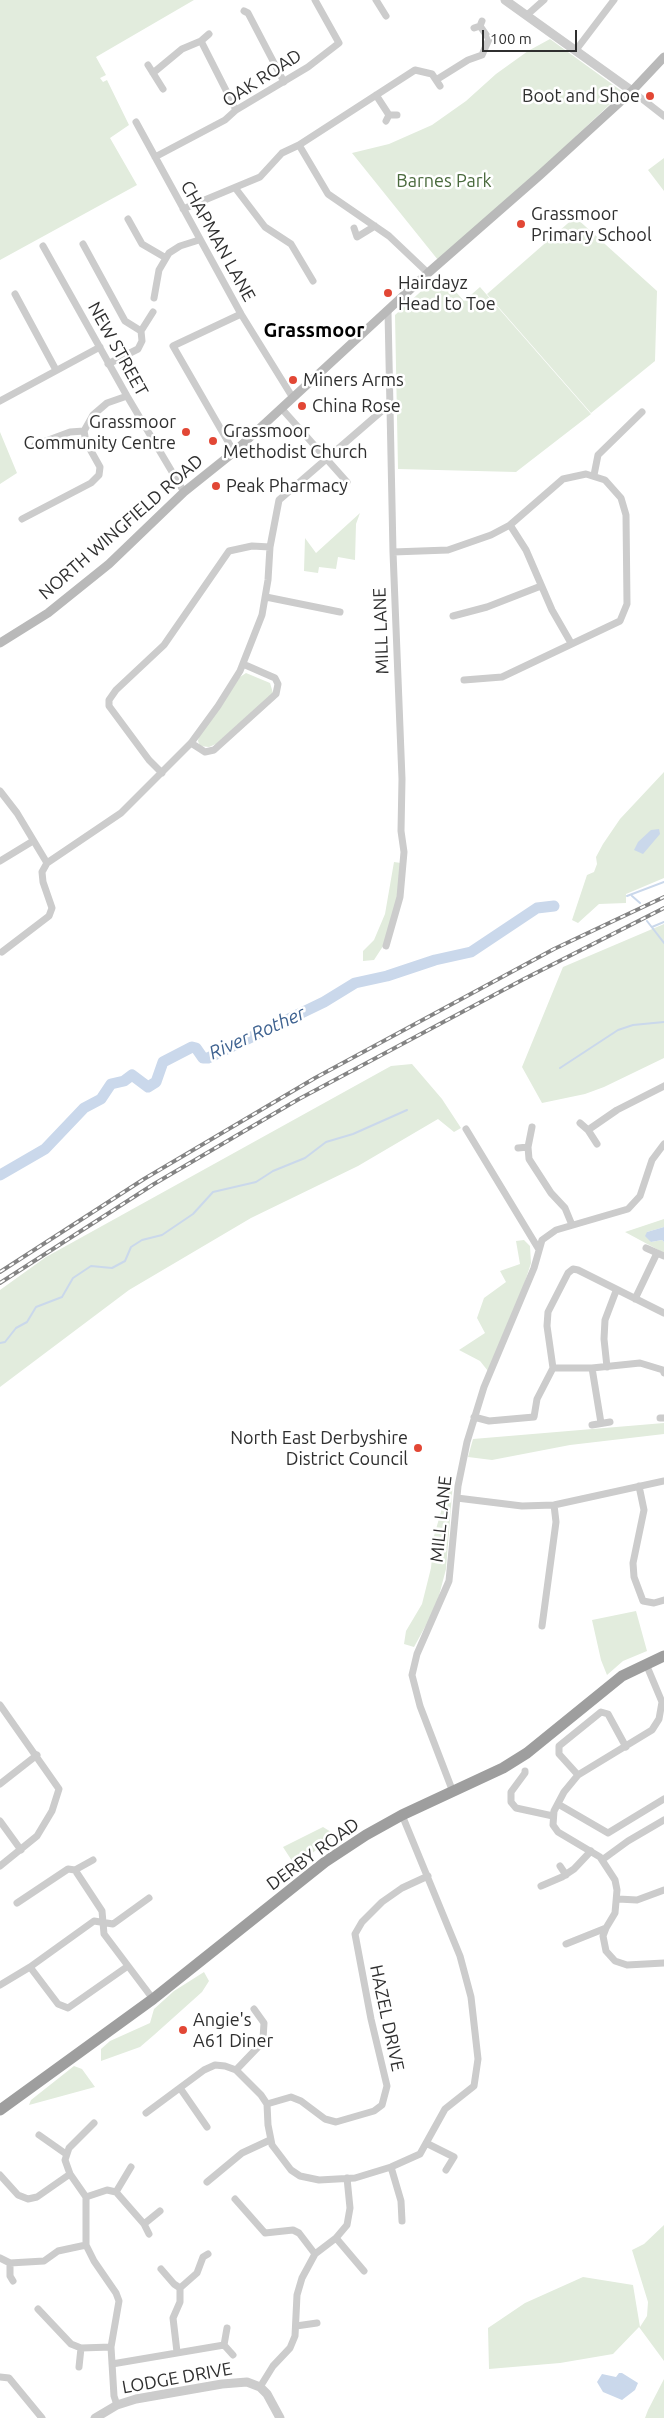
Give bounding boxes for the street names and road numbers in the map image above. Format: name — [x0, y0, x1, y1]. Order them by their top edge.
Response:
street label: OAK ROAD — [218, 44, 306, 112]
street label: CHAPMAN LANE — [176, 177, 260, 305]
street label: NEW STREET — [83, 298, 153, 400]
street label: NORTH WINGFIELD ROAD — [35, 450, 207, 604]
street label: MILL LANE — [369, 587, 393, 675]
street label: MILL LANE — [426, 1475, 456, 1563]
street label: DERBY ROAD — [263, 1813, 363, 1895]
street label: HAZEL DRIVE — [365, 1963, 409, 2073]
street label: LODGE DRIVE — [120, 2358, 234, 2398]

